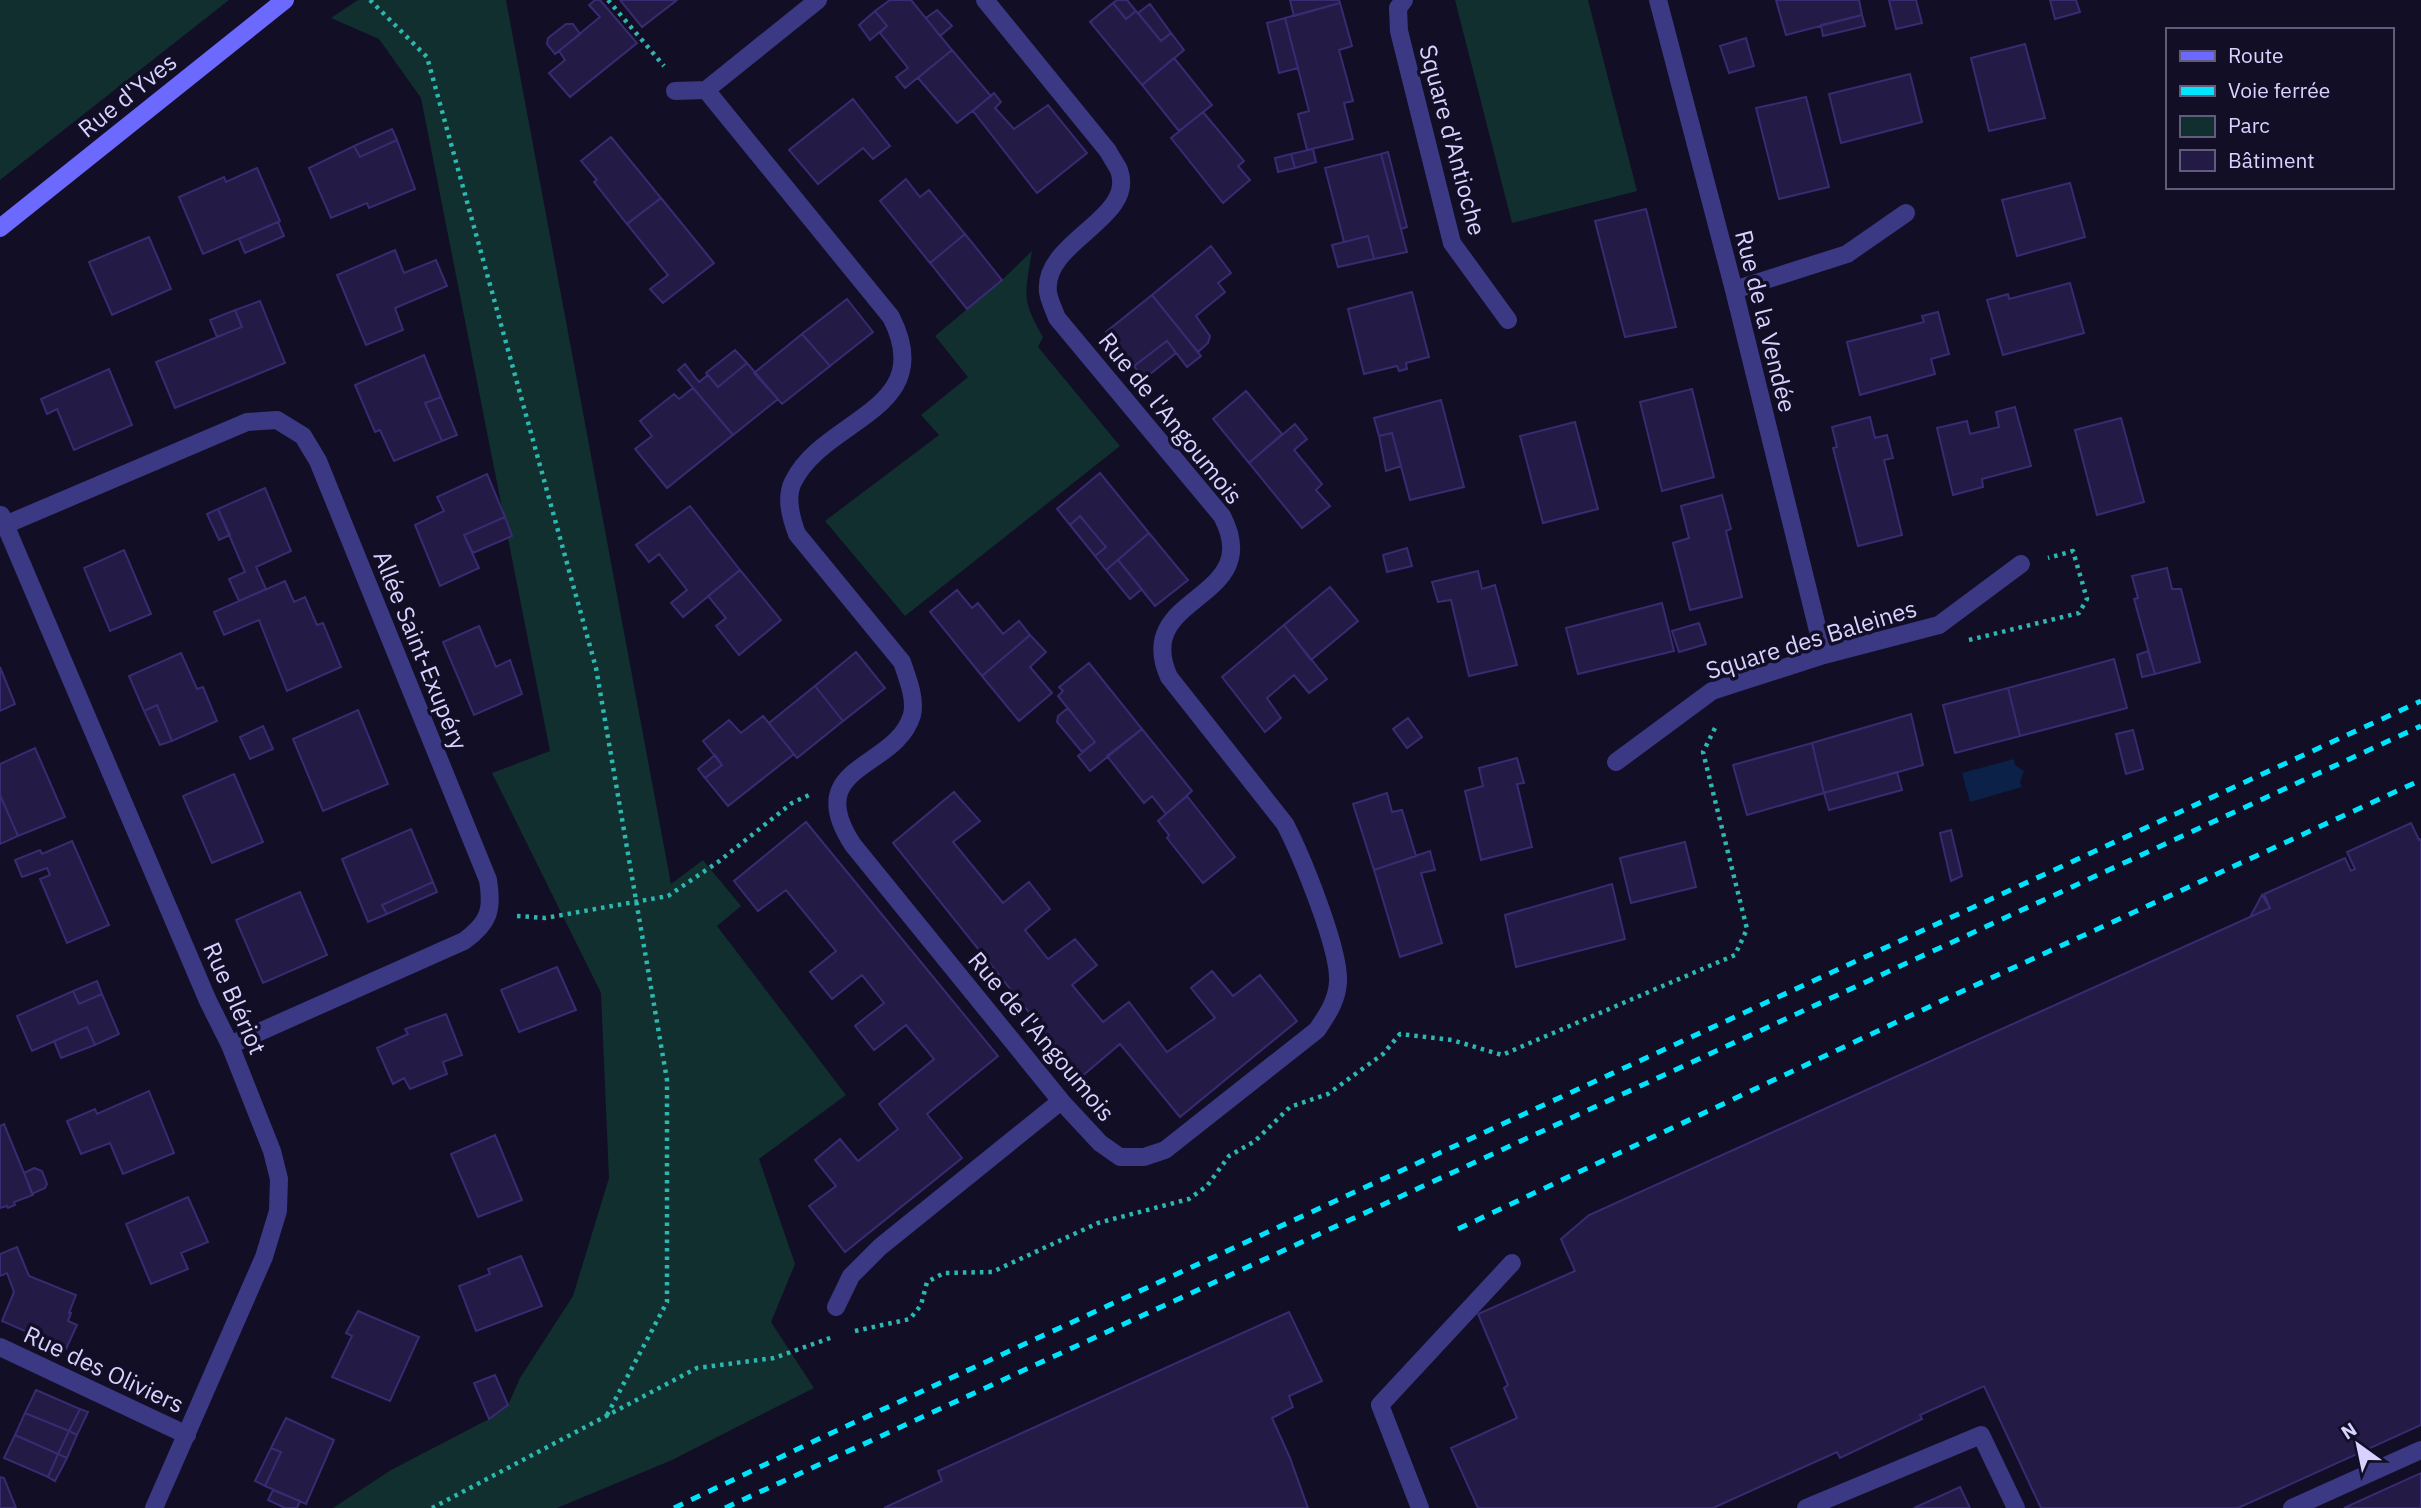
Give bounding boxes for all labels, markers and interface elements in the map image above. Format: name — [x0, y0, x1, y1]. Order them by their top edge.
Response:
legend — [2166, 28, 2393, 189]
street label: Square d'Antioche — [1412, 41, 1494, 239]
text: Route — [2228, 41, 2284, 69]
street label: Rue d'Yves — [71, 45, 183, 145]
text: Voie ferrée — [2228, 76, 2330, 104]
text: Parc — [2228, 111, 2270, 139]
text: Bâtiment — [2228, 146, 2315, 174]
street label: Rue de la Vendée — [1728, 227, 1804, 415]
street label: Rue de l'Angoumois — [1092, 325, 1250, 511]
street label: Allée Saint-Exupéry — [366, 546, 476, 754]
street label: Square des Baleines — [1702, 592, 1920, 686]
street label: Rue Blériot — [196, 937, 274, 1059]
street label: Rue de l'Angoumois — [961, 944, 1123, 1128]
street label: Rue des Oliviers — [19, 1318, 189, 1420]
north arrow — [2323, 1410, 2393, 1480]
text: N — [2336, 1417, 2361, 1445]

